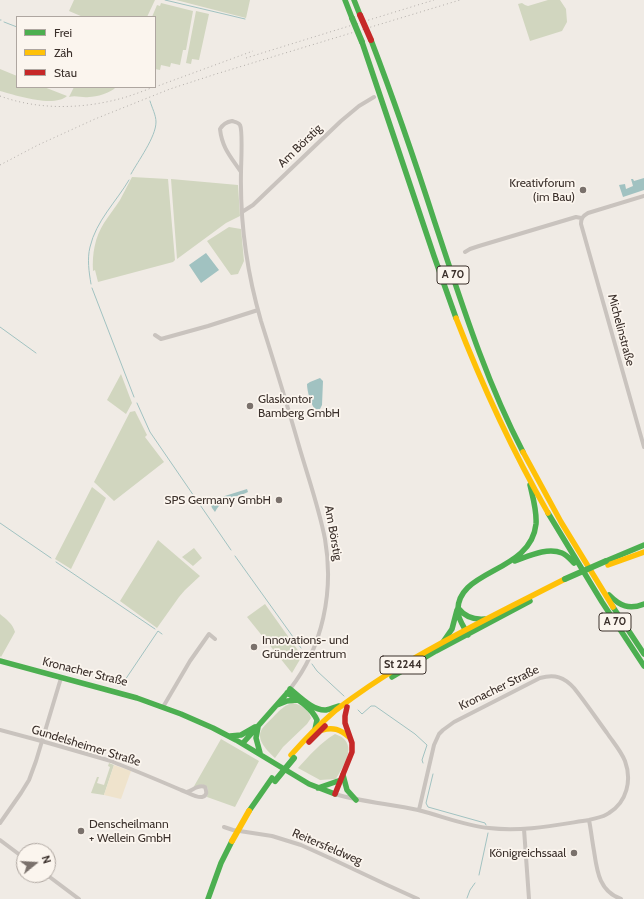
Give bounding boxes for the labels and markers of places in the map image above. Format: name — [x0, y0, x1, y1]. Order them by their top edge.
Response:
place label: Kreativforum (im Bau) — [509, 176, 575, 204]
marker: Kreativforum (im Bau) — [578, 185, 588, 195]
place label: Glaskontor Bamberg GmbH — [258, 392, 340, 420]
marker: Glaskontor Bamberg GmbH — [245, 401, 255, 411]
place label: SPS Germany GmbH — [164, 493, 271, 507]
marker: SPS Germany GmbH — [274, 495, 284, 505]
place label: Innovations- und Gründerzentrum — [262, 633, 349, 661]
marker: Innovations- und Gründerzentrum — [249, 642, 259, 652]
place label: Denscheilmann + Wellein GmbH — [89, 817, 171, 845]
marker: Denscheilmann + Wellein GmbH — [76, 826, 86, 836]
place label: Königreichssaal — [489, 846, 566, 860]
marker: Königreichssaal — [569, 848, 579, 858]

